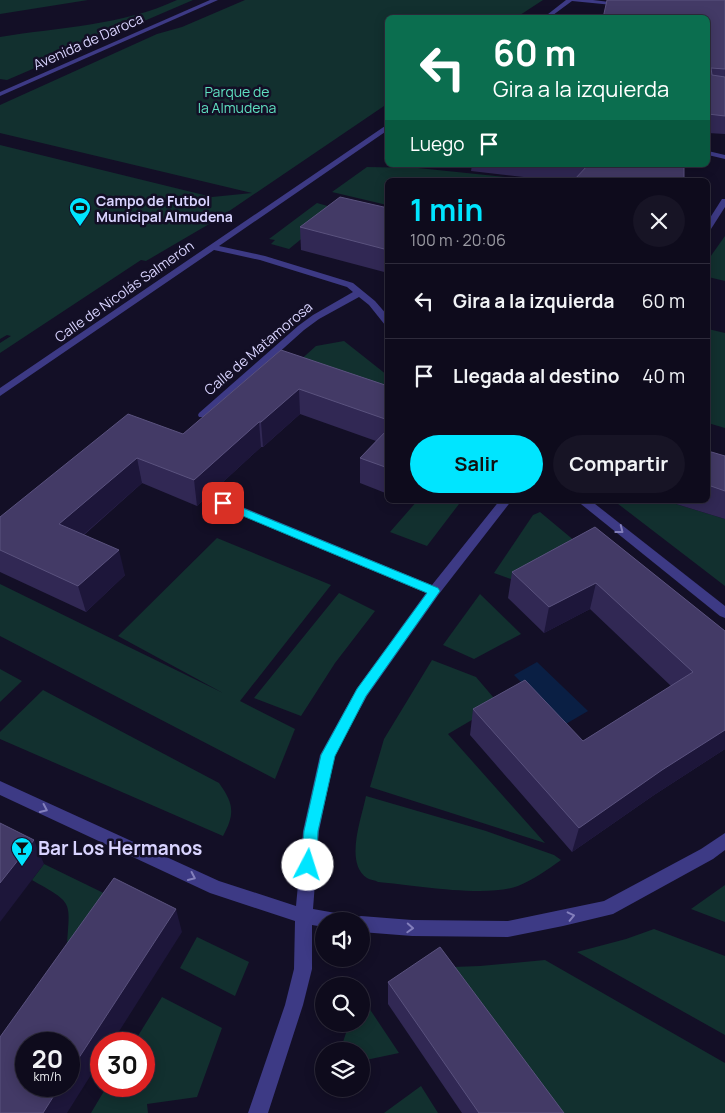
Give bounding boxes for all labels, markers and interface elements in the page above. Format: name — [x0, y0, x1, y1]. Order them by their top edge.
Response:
street label: Avenida de Daroca — [30, 8, 146, 74]
text: 60 m — [493, 29, 576, 77]
icon: left — [410, 35, 475, 100]
text: Gira a la izquierda — [493, 74, 669, 104]
park label: Parque de la Almudena — [198, 82, 276, 117]
icon: arrive — [475, 130, 503, 158]
text: Luego — [410, 131, 465, 157]
text: 1 min — [410, 189, 483, 230]
place label: Campo de Futbol Municipal Almudena — [96, 191, 233, 226]
button: close — [633, 195, 685, 247]
sports icon: Campo de Futbol Municipal Almudena — [68, 196, 92, 227]
text: 100 m · 20:06 — [410, 229, 506, 251]
street label: Calle de Nicolás Salmerón — [51, 236, 197, 346]
icon: left — [410, 287, 438, 315]
text: Gira a la izquierda — [453, 288, 614, 314]
text: 60 m — [642, 288, 685, 314]
street label: Calle de Matamorosa — [200, 297, 316, 399]
icon: arrive — [410, 362, 438, 390]
text: Llegada al destino — [453, 363, 620, 389]
text: 40 m — [642, 363, 685, 389]
button: Salir — [410, 435, 543, 493]
button: Compartir — [553, 435, 685, 493]
pin — [202, 482, 244, 524]
icon: arrive — [209, 489, 237, 517]
one-way arrow — [614, 524, 623, 532]
one-way arrow — [39, 802, 48, 813]
place label: Bar Los Hermanos — [38, 835, 202, 861]
bar icon: Bar Los Hermanos — [10, 836, 34, 867]
position arrow — [281, 838, 333, 890]
one-way arrow — [187, 871, 196, 881]
one-way arrow — [567, 911, 575, 922]
map controls — [315, 912, 370, 1097]
button: sound — [315, 912, 370, 967]
one-way arrow — [406, 922, 414, 933]
button: search — [315, 977, 370, 1032]
speed limit sign: 30 — [90, 1032, 155, 1097]
text: 20 — [32, 1041, 63, 1076]
button: layers — [315, 1042, 370, 1097]
text: km/h — [34, 1068, 61, 1085]

